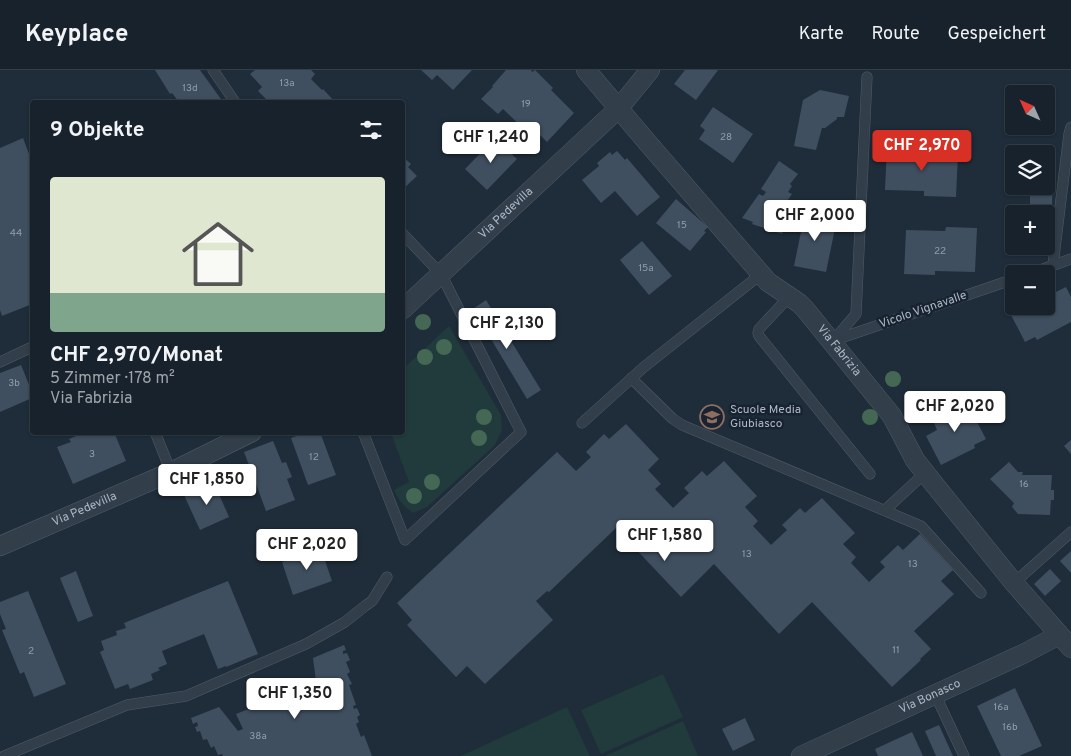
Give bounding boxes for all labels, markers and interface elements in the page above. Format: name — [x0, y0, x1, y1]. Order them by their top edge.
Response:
text: Keyplace — [25, 20, 128, 50]
text: Karte — [799, 23, 844, 46]
text: Route — [872, 23, 920, 46]
text: Gespeichert — [948, 23, 1046, 46]
house number: 13a — [279, 77, 295, 90]
house number: 13d — [182, 82, 198, 95]
north arrow — [1005, 85, 1055, 135]
map controls — [1005, 85, 1055, 315]
house number: 19 — [521, 98, 531, 111]
icon: filters — [357, 116, 385, 144]
text: 9 Objekte — [50, 117, 145, 144]
pin: CHF 1,240 — [434, 122, 548, 164]
text: CHF 1,240 — [453, 128, 529, 148]
pin: CHF 2,970 — [865, 129, 979, 172]
house number: 28 — [720, 131, 732, 144]
text: CHF 2,970 — [883, 136, 961, 156]
button: layers — [1005, 145, 1055, 195]
street label: Via Pedevilla — [475, 184, 537, 243]
pin: CHF 2,000 — [758, 200, 872, 242]
button: + — [1005, 205, 1055, 255]
text: CHF 2,000 — [775, 206, 855, 226]
icon: home — [173, 209, 263, 299]
house number: 15 — [677, 219, 687, 232]
house number: 44 — [10, 227, 22, 240]
house number: 22 — [934, 245, 946, 258]
house number: 15a — [638, 262, 654, 275]
button: − — [1005, 265, 1055, 315]
street label: Vicolo Vignavalle — [877, 288, 969, 332]
pin: CHF 2,130 — [450, 308, 564, 350]
text: CHF 2,130 — [470, 314, 544, 334]
street label: Via Fabrizia — [813, 322, 865, 380]
text: CHF 2,970/Monat — [50, 342, 223, 369]
text: 5 Zimmer · 178 m² — [50, 369, 175, 389]
house number: 3b — [8, 377, 20, 390]
text: Via Fabrizia — [50, 389, 132, 409]
pin: CHF 2,020 — [898, 390, 1012, 433]
text: CHF 2,020 — [915, 397, 995, 417]
place label: Scuole Media Giubiasco — [730, 402, 801, 432]
school or university icon: Scuole Media Giubiasco — [699, 404, 725, 430]
house number: 3 — [89, 448, 95, 461]
house number: 12 — [309, 451, 319, 464]
pin: CHF 1,850 — [150, 464, 264, 506]
text: CHF 1,850 — [169, 470, 245, 490]
house number: 16 — [1019, 478, 1029, 491]
street label: Via Pedevilla — [50, 488, 119, 531]
pin: CHF 1,580 — [608, 520, 722, 562]
text: CHF 1,580 — [627, 526, 703, 546]
pin: CHF 2,020 — [250, 528, 364, 571]
text: CHF 2,020 — [267, 535, 347, 555]
house number: 13 — [742, 548, 752, 561]
house number: 13 — [908, 558, 918, 571]
house number: 11 — [892, 644, 900, 657]
house number: 2 — [28, 645, 34, 658]
street label: Via Bonasco — [897, 675, 964, 718]
pin: CHF 1,350 — [238, 678, 352, 720]
text: CHF 1,350 — [257, 684, 333, 704]
house number: 16a — [994, 701, 1008, 714]
house number: 16b — [1002, 721, 1018, 734]
house number: 38a — [249, 730, 267, 743]

